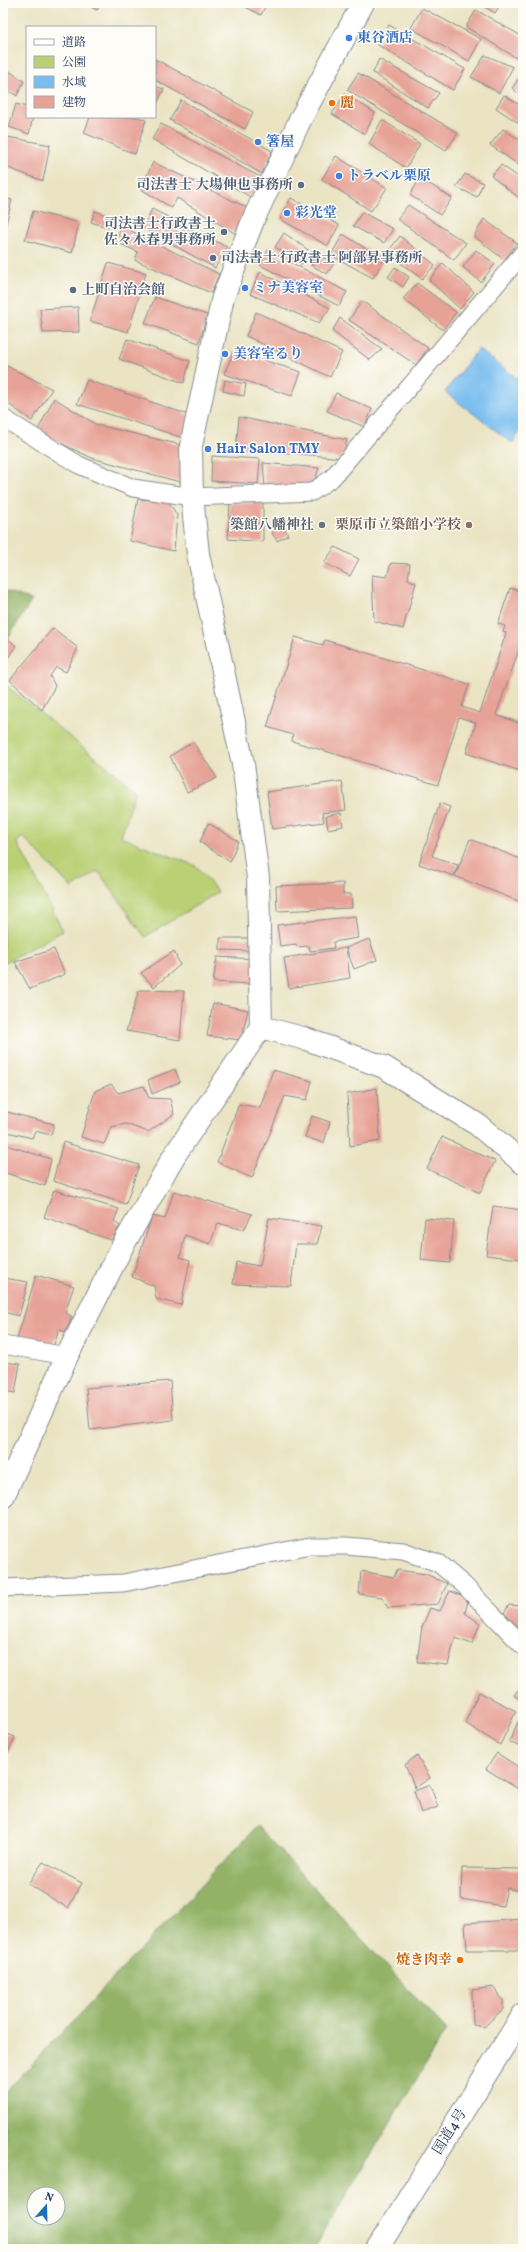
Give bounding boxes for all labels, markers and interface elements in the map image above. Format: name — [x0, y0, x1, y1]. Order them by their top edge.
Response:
legend — [26, 26, 156, 118]
place label: 東谷酒店 — [357, 29, 413, 48]
marker: 東谷酒店 — [344, 33, 354, 43]
text: 道路 — [62, 35, 86, 51]
text: 公園 — [62, 55, 86, 71]
text: 水域 — [62, 75, 86, 91]
place label: 麗 — [340, 94, 354, 113]
text: 建物 — [62, 95, 86, 111]
marker: 麗 — [327, 98, 337, 108]
place label: 箸屋 — [266, 133, 294, 152]
marker: 箸屋 — [253, 137, 263, 147]
place label: トラベル栗原 — [347, 167, 431, 186]
marker: トラベル栗原 — [334, 171, 344, 181]
place label: 司法書士 大場伸也事務所 — [136, 176, 293, 195]
marker: 司法書士 大場伸也事務所 — [296, 180, 306, 190]
place label: 彩光堂 — [295, 204, 337, 223]
marker: 彩光堂 — [282, 208, 292, 218]
place label: 司法書士行政書士 佐々木春男事務所 — [104, 215, 216, 250]
marker: 司法書士行政書士 佐々木春男事務所 — [219, 227, 229, 237]
place label: 司法書士 行政書士 阿部昇事務所 — [221, 249, 423, 268]
marker: 司法書士 行政書士 阿部昇事務所 — [208, 253, 218, 263]
place label: ミナ美容室 — [253, 279, 323, 298]
place label: 上町自治会館 — [81, 281, 165, 300]
marker: ミナ美容室 — [240, 283, 250, 293]
marker: 上町自治会館 — [68, 285, 78, 295]
place label: 美容室るり — [233, 345, 303, 364]
marker: 美容室るり — [220, 349, 230, 359]
place label: Hair Salon TMY — [216, 440, 320, 459]
marker: Hair Salon TMY — [203, 444, 213, 454]
place label: 築館八幡神社 — [230, 516, 314, 535]
place label: 栗原市立築館小学校 — [335, 516, 461, 535]
marker: 築館八幡神社 — [317, 520, 327, 530]
marker: 栗原市立築館小学校 — [464, 520, 474, 530]
place label: 焼き肉幸 — [396, 1951, 452, 1970]
marker: 焼き肉幸 — [455, 1955, 465, 1965]
street label: 国道4号 — [429, 2106, 471, 2158]
north arrow — [26, 2186, 66, 2226]
text: N — [43, 2190, 55, 2206]

